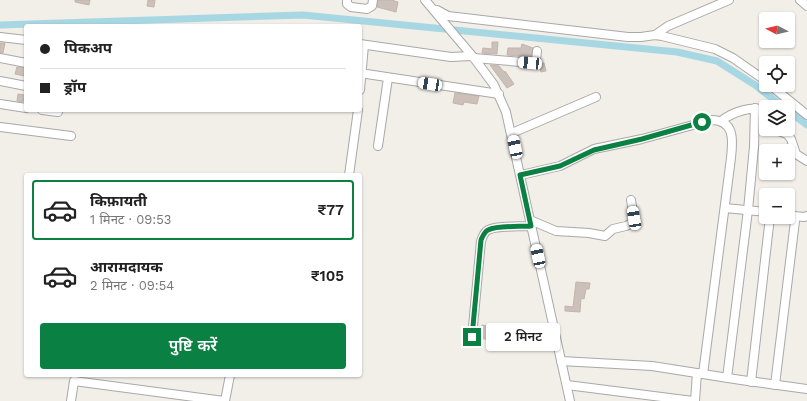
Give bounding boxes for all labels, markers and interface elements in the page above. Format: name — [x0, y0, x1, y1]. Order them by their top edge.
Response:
north arrow — [759, 12, 795, 48]
map controls — [759, 12, 795, 224]
text: पिकअप — [64, 39, 112, 57]
car — [518, 56, 542, 70]
button: locate — [759, 56, 795, 92]
car — [417, 76, 443, 92]
text: ड्रॉप — [64, 78, 86, 96]
button: layers — [759, 100, 795, 136]
route start — [693, 113, 711, 131]
car — [507, 134, 523, 160]
button: + — [759, 144, 795, 180]
button: − — [759, 188, 795, 224]
icon: car — [42, 192, 78, 228]
text: किफ़ायती — [90, 192, 147, 210]
text: ₹77 — [317, 201, 344, 219]
car — [626, 205, 642, 231]
text: 1 मिनट · 09:53 — [90, 212, 171, 227]
car — [530, 243, 546, 269]
icon: car — [42, 258, 78, 294]
text: आरामदायक — [90, 258, 163, 276]
text: ₹105 — [311, 267, 344, 285]
text: 2 मिनट · 09:54 — [90, 278, 174, 293]
button: पुष्टि करें — [40, 323, 346, 369]
callout: 2 मिनट — [486, 323, 560, 351]
route end — [463, 328, 481, 346]
text: 2 मिनट — [504, 329, 542, 344]

